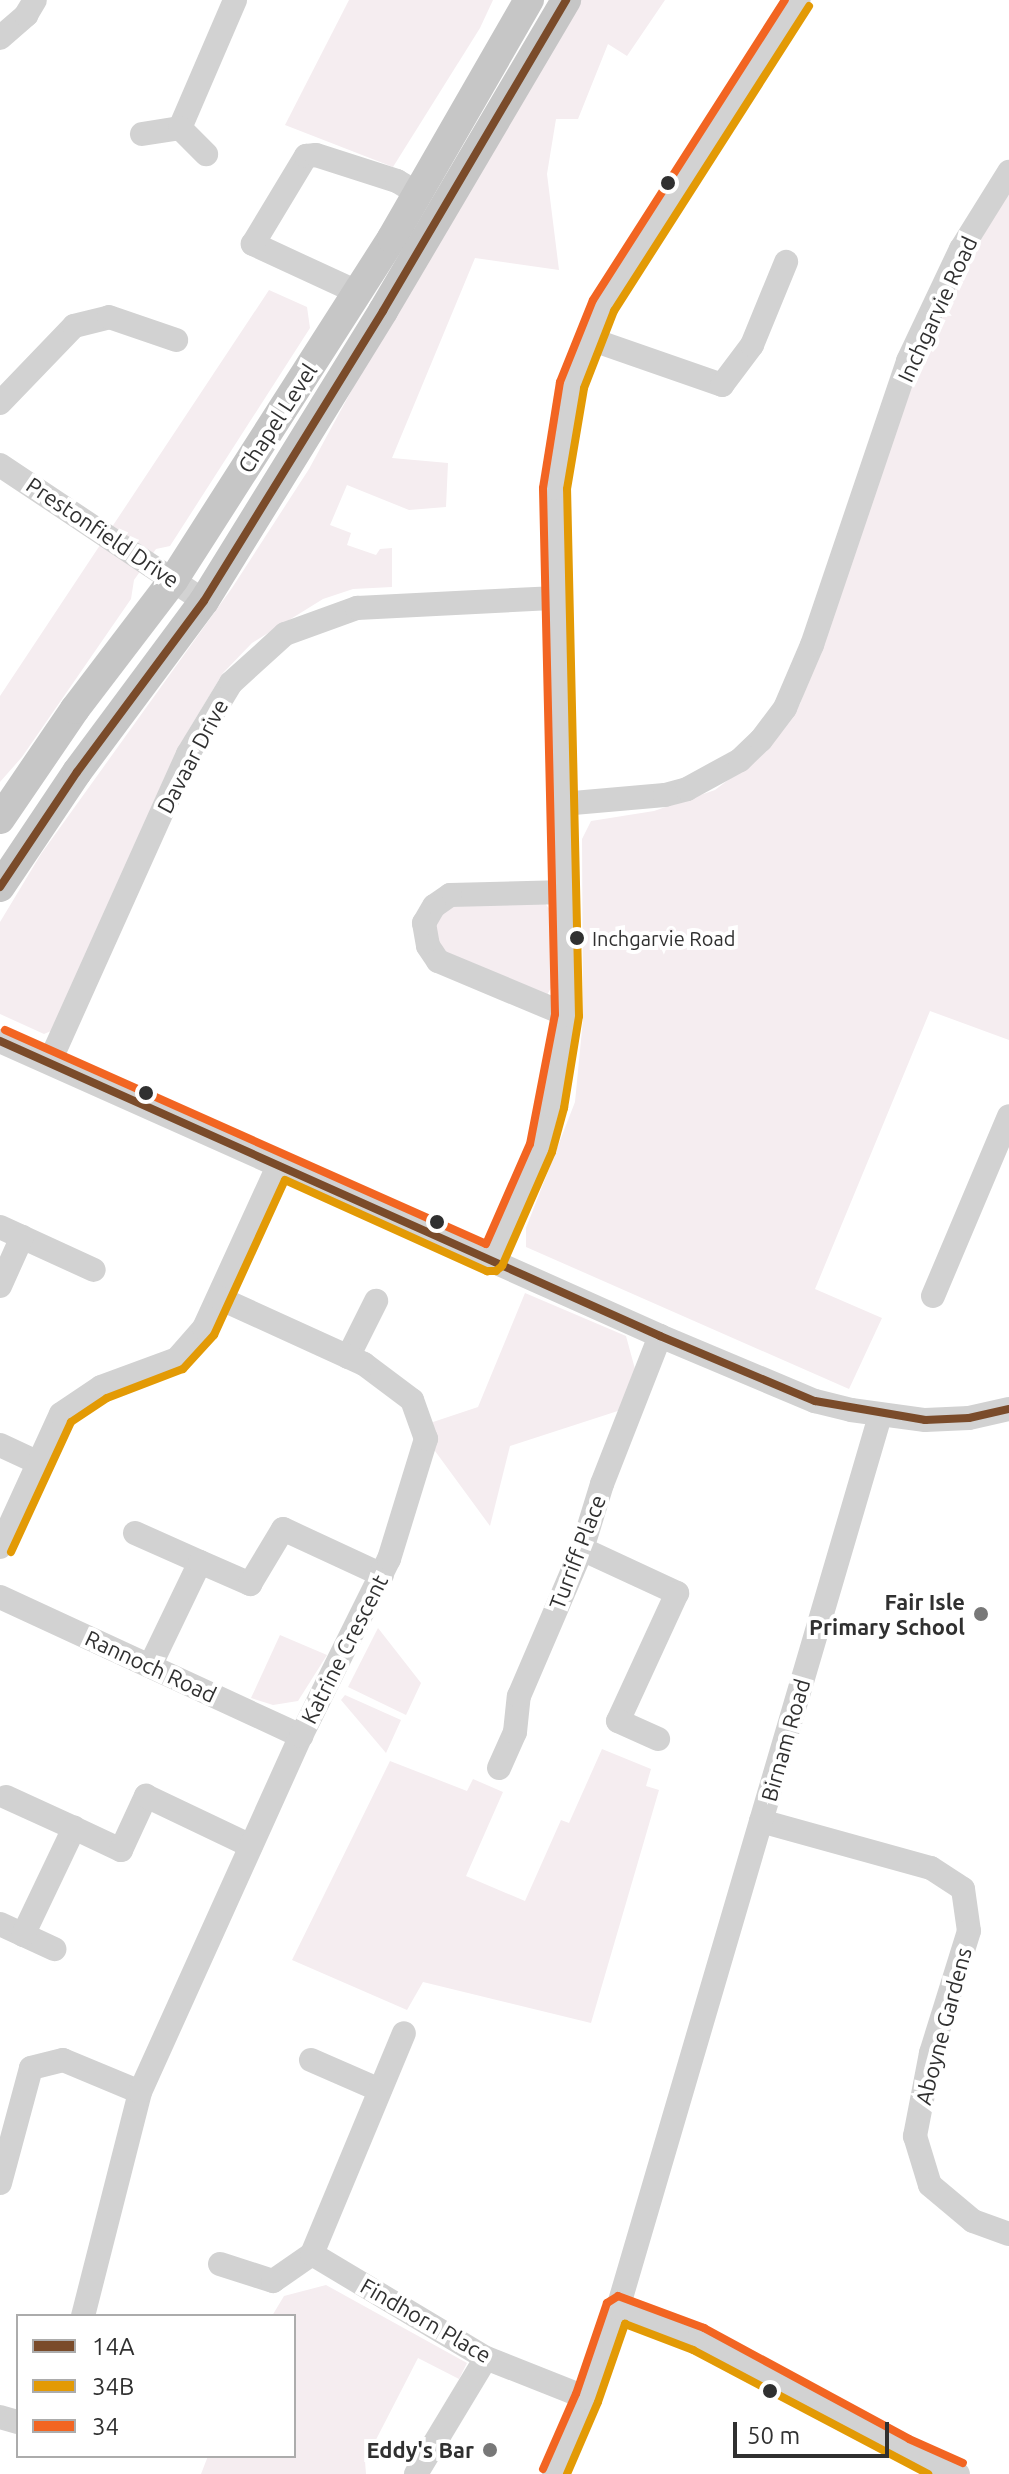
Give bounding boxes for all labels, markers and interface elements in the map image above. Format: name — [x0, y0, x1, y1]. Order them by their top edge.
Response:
unlabelled marker — [660, 175, 676, 191]
street label: Inchgarvie Road — [892, 232, 982, 386]
street label: Chapel Level — [232, 358, 322, 478]
street label: Prestonfield Drive — [22, 471, 184, 593]
street label: Davaar Drive — [151, 694, 233, 818]
place label: Inchgarvie Road — [592, 926, 735, 950]
marker: Inchgarvie Road — [569, 930, 585, 946]
unlabelled marker — [138, 1085, 154, 1101]
unlabelled marker — [429, 1214, 445, 1230]
street label: Turriff Place — [543, 1491, 611, 1613]
street label: Katrine Crescent — [295, 1570, 393, 1728]
place label: Fair Isle Primary School — [809, 1588, 965, 1640]
marker: Fair Isle Primary School — [972, 1605, 990, 1623]
street label: Rannoch Road — [81, 1624, 221, 1708]
street label: Birnam Road — [755, 1676, 815, 1804]
street label: Aboyne Gardens — [909, 1944, 977, 2108]
street label: Findhorn Place — [356, 2272, 496, 2368]
legend — [16, 2314, 296, 2458]
text: 14A — [92, 2333, 135, 2360]
text: 34B — [92, 2373, 134, 2400]
unlabelled marker — [762, 2383, 778, 2399]
scale bar — [737, 2406, 893, 2456]
text: 34 — [92, 2413, 119, 2440]
text: 50 m — [747, 2422, 800, 2449]
place label: Eddy's Bar — [367, 2437, 474, 2463]
marker: Eddy's Bar — [481, 2441, 499, 2459]

